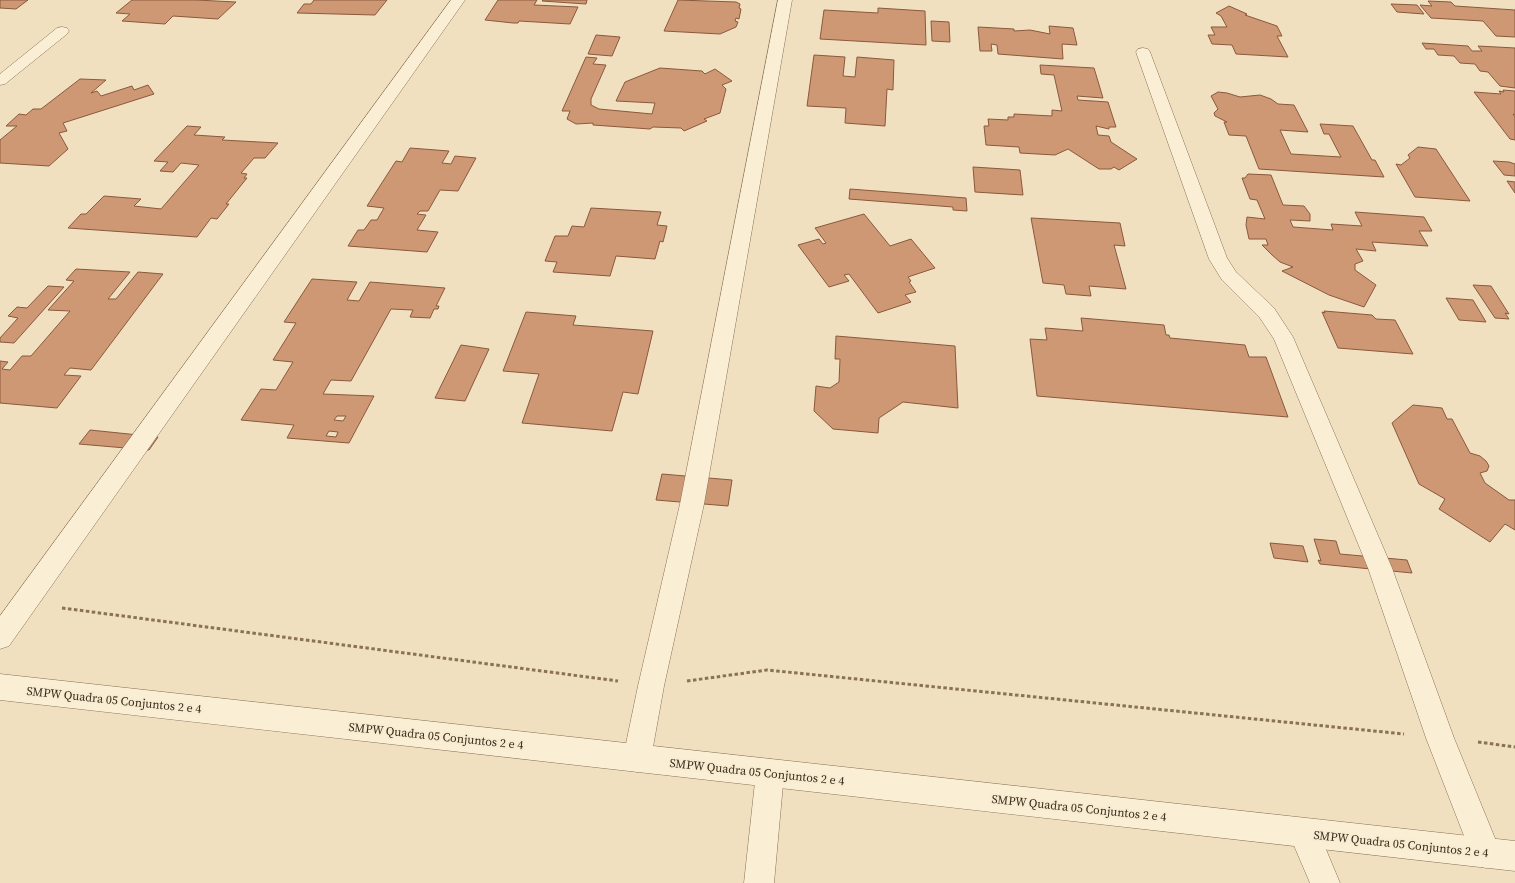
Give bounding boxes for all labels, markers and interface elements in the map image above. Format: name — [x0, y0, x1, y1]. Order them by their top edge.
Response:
street label: SMPW Quadra 05 Conjuntos 2 e 4 — [26, 683, 202, 717]
street label: SMPW Quadra 05 Conjuntos 2 e 4 — [348, 719, 524, 753]
street label: SMPW Quadra 05 Conjuntos 2 e 4 — [669, 755, 845, 789]
street label: SMPW Quadra 05 Conjuntos 2 e 4 — [991, 791, 1167, 825]
street label: SMPW Quadra 05 Conjuntos 2 e 4 — [1313, 827, 1489, 861]

